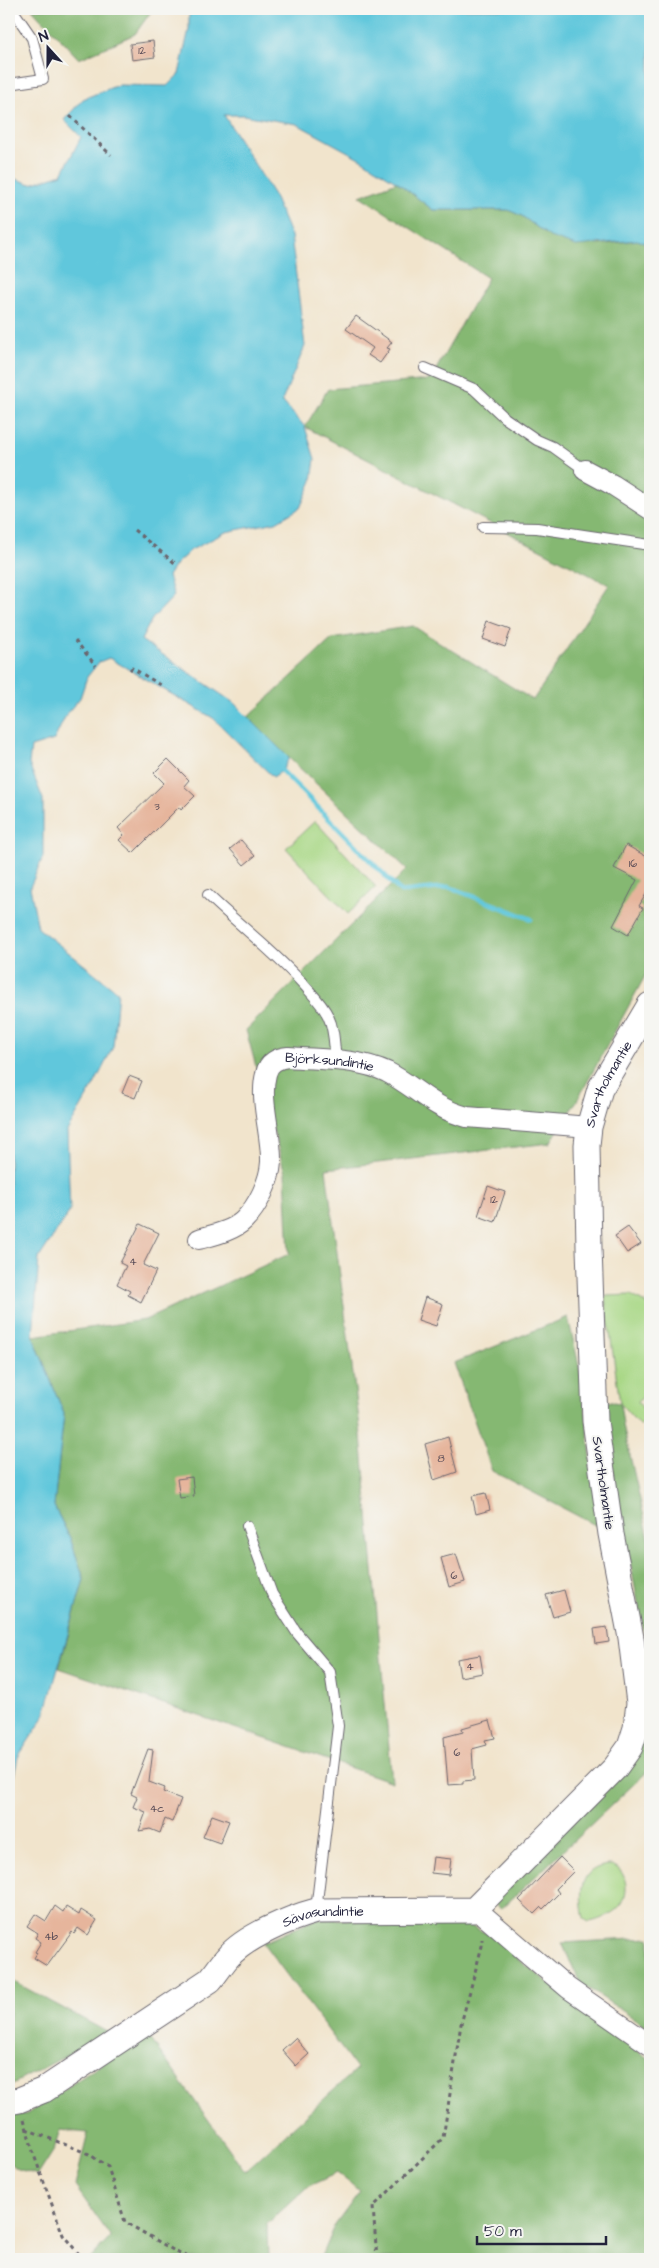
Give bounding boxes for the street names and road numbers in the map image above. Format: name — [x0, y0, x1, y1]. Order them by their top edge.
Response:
street label: Svartholmantie — [580, 1037, 638, 1130]
street label: Björksundintie — [284, 1048, 377, 1078]
street label: Svartholmantie — [587, 1435, 620, 1532]
street label: Sävasundintie — [279, 1902, 364, 1933]

